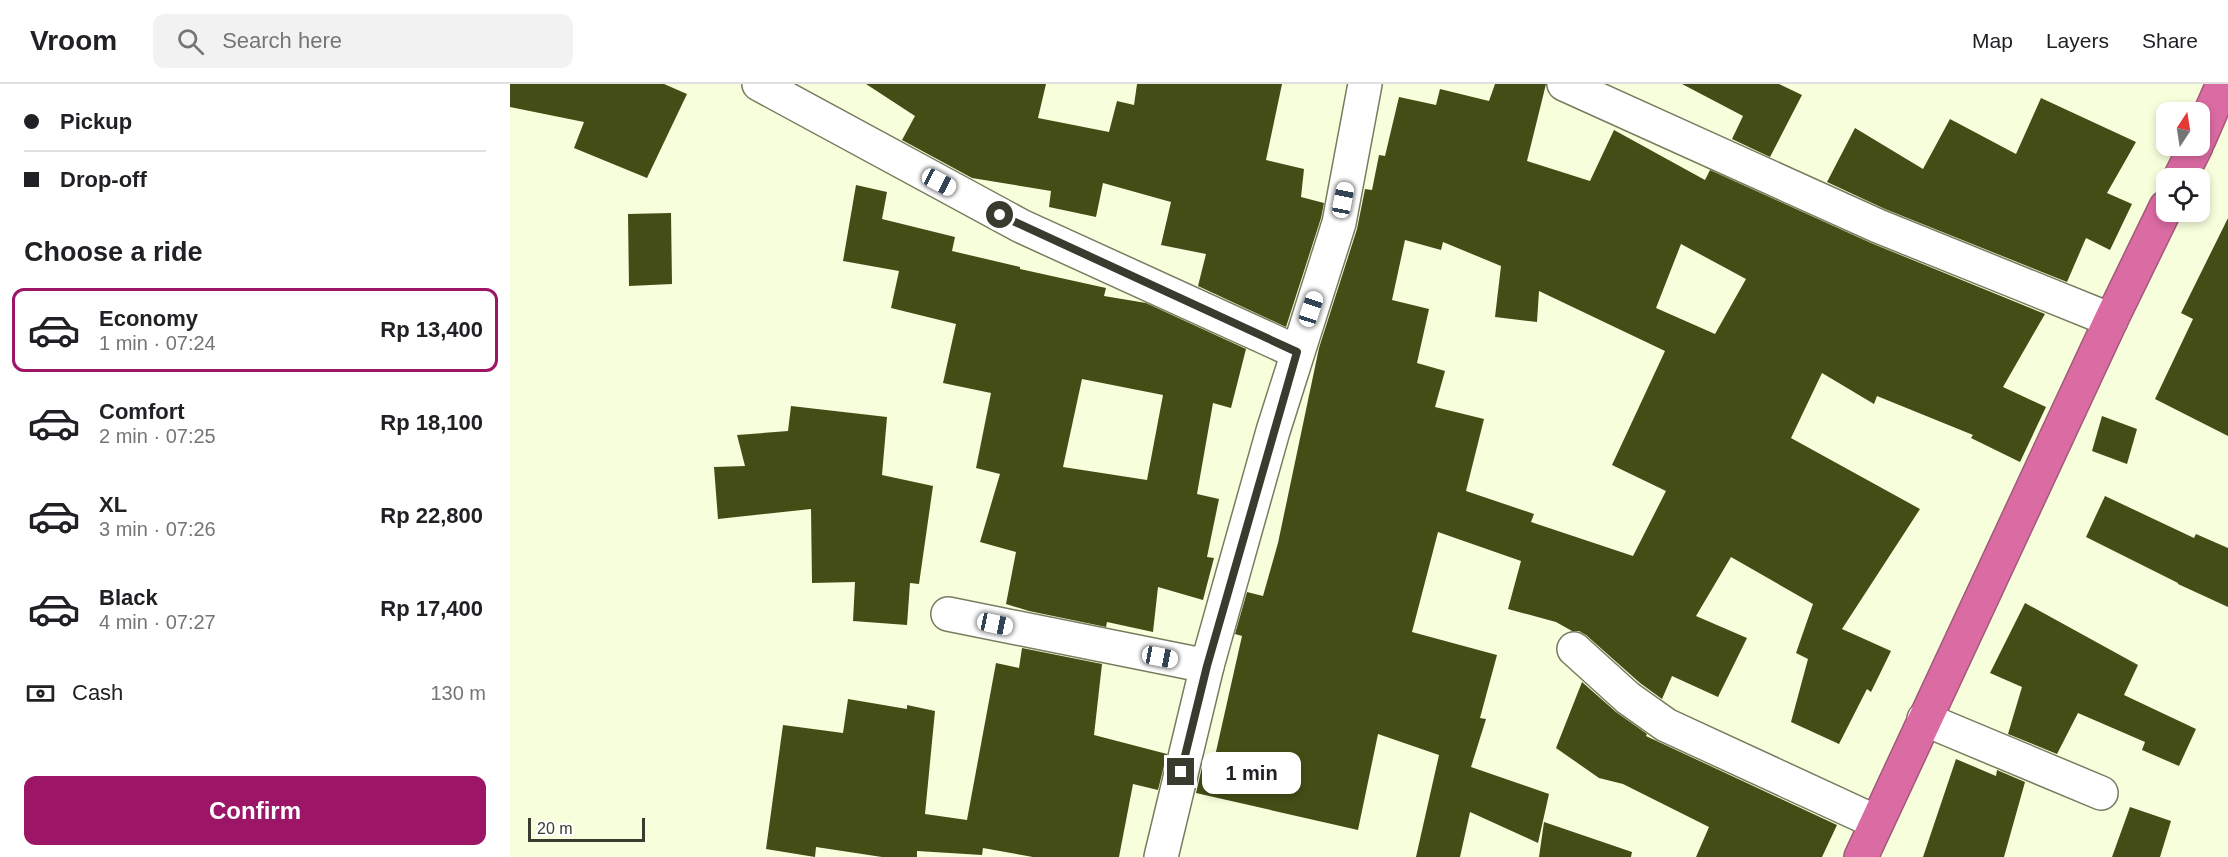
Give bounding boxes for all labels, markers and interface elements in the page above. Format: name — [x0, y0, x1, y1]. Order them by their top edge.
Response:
search box — [153, 14, 573, 68]
text: Vroom — [30, 25, 117, 56]
icon: search — [174, 25, 207, 58]
text: Search here — [222, 28, 342, 53]
text: Map — [1972, 29, 2013, 52]
text: Layers — [2046, 29, 2109, 52]
text: Share — [2142, 29, 2198, 52]
north arrow — [2156, 102, 2210, 156]
map controls — [2156, 102, 2210, 222]
text: Pickup — [60, 109, 132, 134]
car — [919, 166, 959, 198]
text: Drop-off — [60, 167, 147, 192]
button: locate — [2156, 168, 2210, 222]
car — [1331, 181, 1355, 219]
route start — [986, 201, 1013, 228]
text: Choose a ride — [24, 237, 203, 267]
car — [1297, 289, 1325, 329]
icon: car — [27, 303, 81, 357]
text: Economy — [99, 306, 198, 331]
text: Rp 13,400 — [380, 317, 483, 342]
text: 1 min · 07:24 — [99, 332, 216, 354]
icon: car — [27, 396, 81, 450]
text: Comfort — [99, 399, 185, 424]
text: Rp 18,100 — [380, 410, 483, 435]
text: 2 min · 07:25 — [99, 425, 216, 447]
icon: car — [27, 489, 81, 543]
text: XL — [99, 492, 127, 517]
text: Rp 22,800 — [380, 503, 483, 528]
text: 3 min · 07:26 — [99, 518, 216, 540]
icon: car — [27, 582, 81, 636]
text: Black — [99, 585, 158, 610]
text: Rp 17,400 — [380, 596, 483, 621]
text: 4 min · 07:27 — [99, 611, 216, 633]
car — [976, 611, 1014, 637]
car — [1141, 645, 1179, 669]
icon: cash — [24, 677, 57, 710]
text: Cash — [72, 680, 123, 705]
text: 130 m — [430, 682, 486, 704]
callout: 1 min — [1202, 751, 1301, 793]
route end — [1167, 758, 1194, 785]
text: 1 min — [1225, 762, 1278, 784]
button: Confirm — [24, 776, 486, 845]
scale bar — [528, 815, 645, 842]
text: 20 m — [537, 820, 573, 837]

